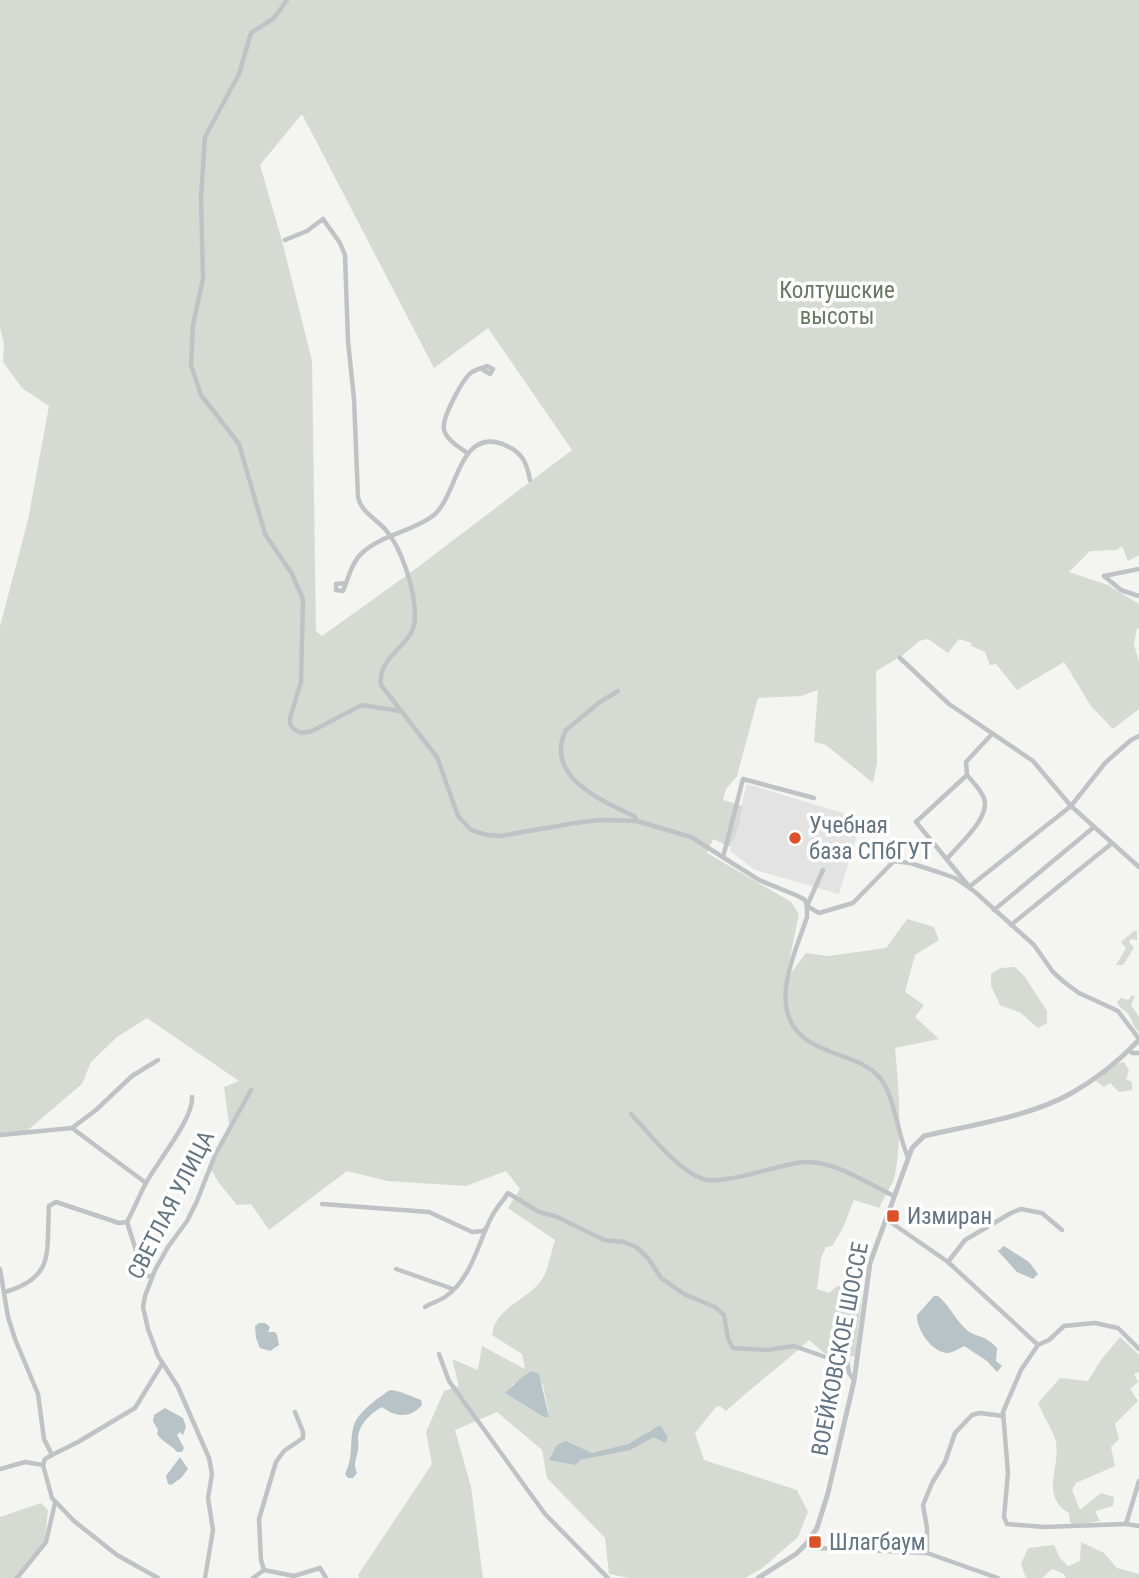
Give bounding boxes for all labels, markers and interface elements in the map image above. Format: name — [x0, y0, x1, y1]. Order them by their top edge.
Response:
park label: Колтушские высоты — [779, 277, 895, 330]
place label: Учебная база СПбГУТ — [809, 812, 932, 865]
marker: Учебная база СПбГУТ — [787, 830, 803, 846]
street label: СВЕТЛАЯ УЛИЦА — [122, 1126, 220, 1284]
place label: Измиран — [907, 1203, 992, 1230]
marker: Измиран — [885, 1208, 901, 1224]
street label: ВОЕЙКОВСКОЕ ШОССЕ — [805, 1240, 874, 1458]
place label: Шлагбаум — [829, 1529, 926, 1556]
marker: Шлагбаум — [807, 1534, 823, 1550]

